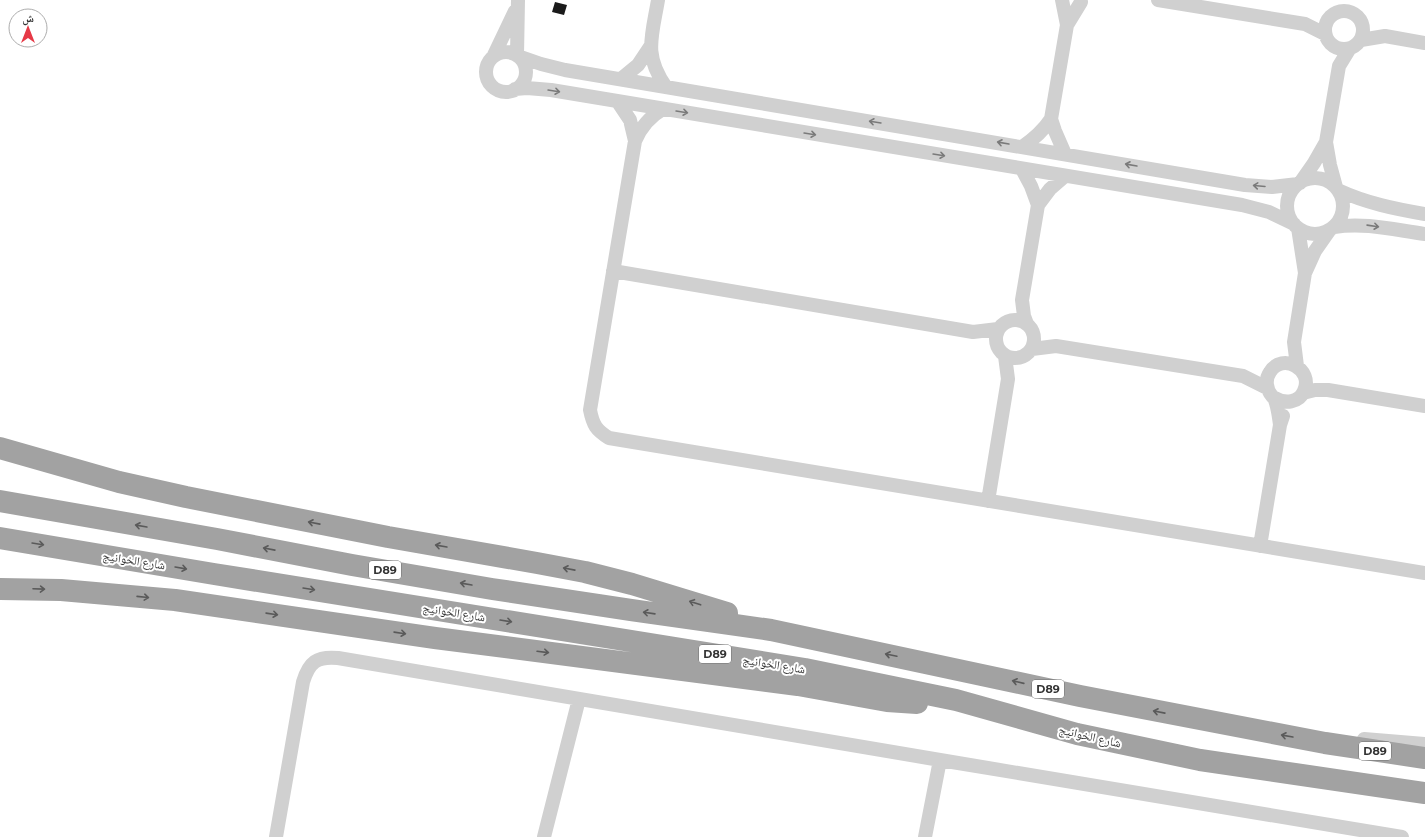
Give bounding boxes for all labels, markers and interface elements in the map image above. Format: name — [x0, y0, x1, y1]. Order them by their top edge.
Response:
north arrow — [8, 8, 48, 48]
text: ش — [22, 11, 34, 26]
one-way arrow — [547, 87, 560, 95]
one-way arrow — [675, 108, 688, 116]
one-way arrow — [868, 118, 881, 126]
one-way arrow — [803, 130, 816, 138]
one-way arrow — [997, 139, 1010, 147]
one-way arrow — [932, 151, 945, 159]
one-way arrow — [1125, 161, 1138, 169]
one-way arrow — [1253, 183, 1266, 190]
one-way arrow — [1366, 222, 1379, 230]
one-way arrow — [307, 519, 320, 527]
one-way arrow — [135, 522, 148, 530]
one-way arrow — [32, 541, 45, 549]
one-way arrow — [435, 542, 448, 550]
one-way arrow — [263, 545, 276, 553]
street label: شارع الخوانيج — [101, 548, 167, 573]
road number: D89 — [369, 561, 401, 579]
one-way arrow — [174, 564, 187, 572]
one-way arrow — [563, 565, 576, 573]
one-way arrow — [460, 580, 473, 588]
one-way arrow — [302, 585, 315, 593]
one-way arrow — [32, 586, 45, 593]
one-way arrow — [136, 593, 149, 601]
one-way arrow — [688, 599, 701, 606]
street label: شارع الخوانيج — [421, 600, 487, 625]
one-way arrow — [643, 609, 656, 617]
one-way arrow — [265, 610, 278, 618]
one-way arrow — [499, 617, 512, 625]
one-way arrow — [393, 629, 406, 637]
road number: D89 — [699, 645, 731, 663]
one-way arrow — [536, 648, 549, 656]
one-way arrow — [885, 651, 898, 659]
street label: شارع الخوانيج — [741, 652, 807, 677]
one-way arrow — [1012, 678, 1025, 686]
road number: D89 — [1032, 680, 1064, 698]
one-way arrow — [1153, 707, 1166, 715]
street label: شارع الخوانيج — [1057, 722, 1123, 751]
one-way arrow — [1281, 731, 1294, 739]
road number: D89 — [1359, 742, 1391, 760]

